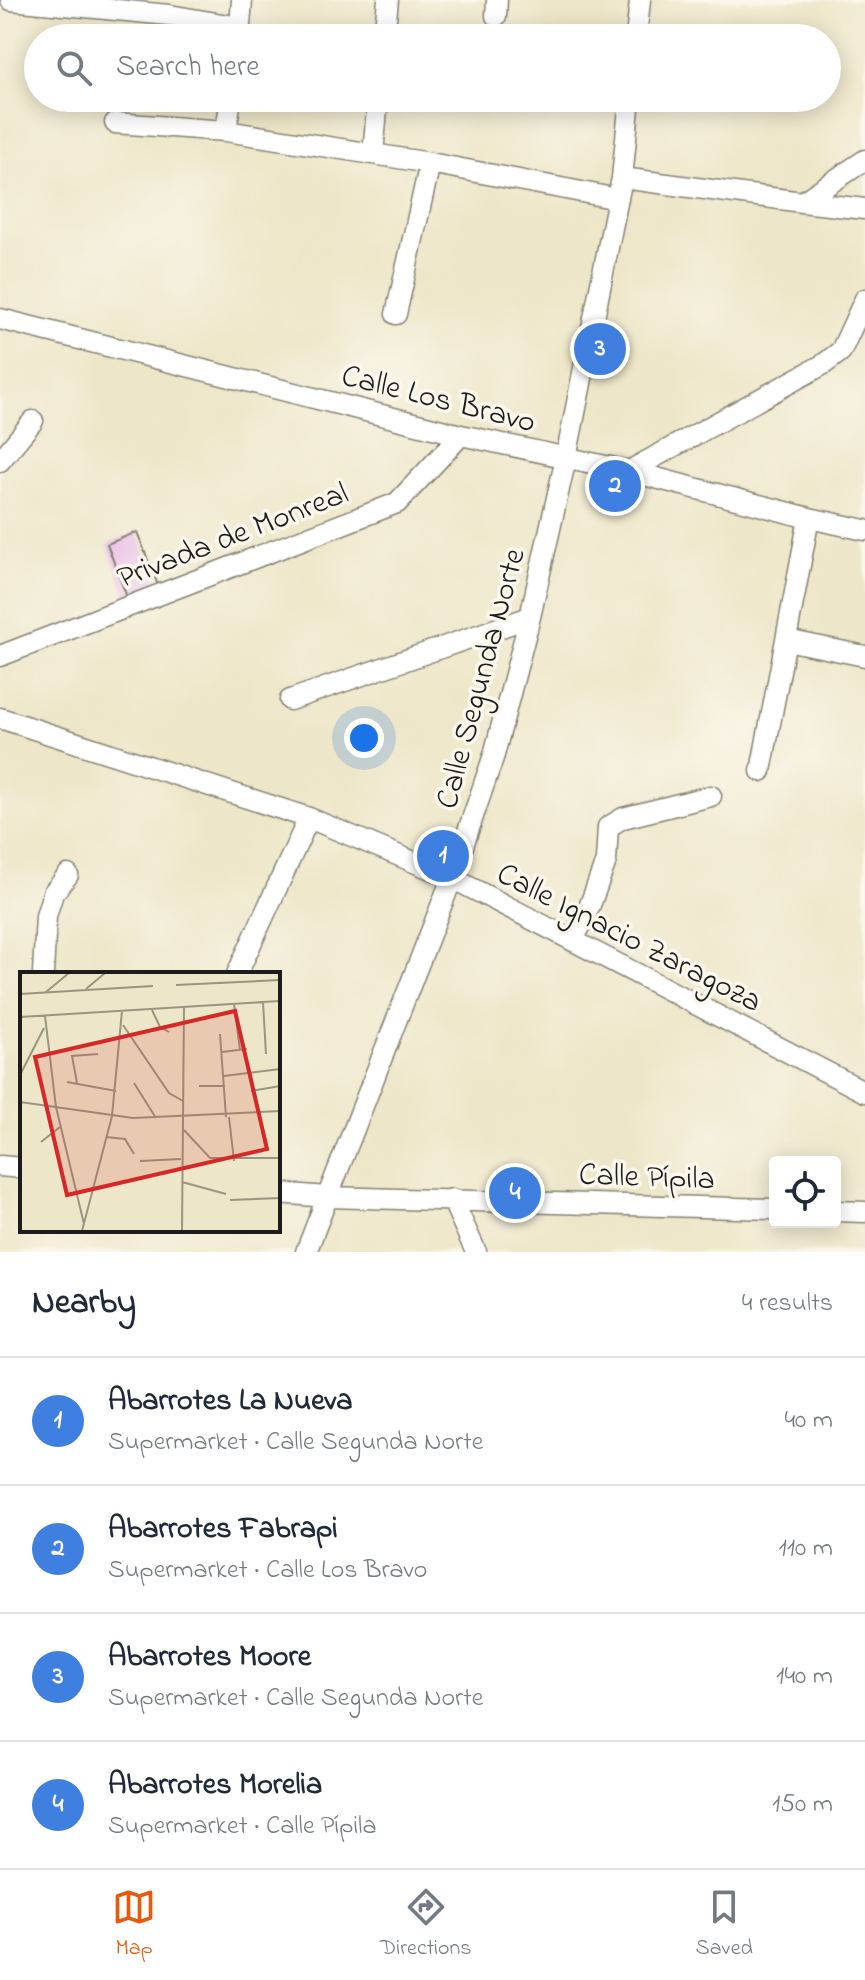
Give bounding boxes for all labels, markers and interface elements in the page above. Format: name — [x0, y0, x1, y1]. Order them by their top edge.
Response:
search box — [24, 24, 841, 112]
icon: search — [52, 46, 96, 90]
text: Search here — [116, 46, 260, 90]
pin: 3 — [574, 319, 626, 379]
street label: Calle Los Bravo — [336, 354, 540, 447]
pin: 2 — [589, 456, 641, 516]
street label: Privada de Monreal — [111, 472, 356, 603]
street label: Calle Segunda Norte — [425, 543, 540, 814]
your location — [344, 718, 384, 758]
pin: 1 — [417, 826, 469, 886]
street label: Calle Ignacio Zaragoza — [488, 852, 769, 1026]
inset map — [20, 972, 280, 1232]
street label: Calle Pípila — [578, 1153, 716, 1204]
map controls — [769, 1156, 841, 1228]
button: locate — [769, 1156, 841, 1228]
pin: 4 — [489, 1163, 541, 1223]
text: Nearby — [32, 1279, 136, 1329]
text: 4 results — [742, 1285, 833, 1323]
text: Abarrotes La Nueva — [108, 1380, 352, 1424]
text: 1 — [54, 1402, 62, 1440]
text: 40 m — [784, 1402, 833, 1440]
text: Supermarket · Calle Segunda Norte — [108, 1424, 483, 1462]
text: Abarrotes Fabrapi — [108, 1508, 338, 1552]
text: 2 — [52, 1530, 64, 1568]
text: 110 m — [779, 1530, 833, 1568]
text: Supermarket · Calle Los Bravo — [108, 1552, 427, 1590]
text: Abarrotes Moore — [108, 1636, 311, 1680]
text: 3 — [53, 1658, 63, 1696]
text: 140 m — [776, 1658, 833, 1696]
text: Supermarket · Calle Segunda Norte — [108, 1680, 483, 1718]
text: Abarrotes Morelia — [108, 1764, 322, 1808]
text: 4 — [53, 1786, 63, 1824]
text: 150 m — [772, 1786, 833, 1824]
text: Supermarket · Calle Pípila — [108, 1808, 377, 1846]
tab: Map — [112, 1885, 156, 1965]
tab: Directions — [380, 1885, 471, 1965]
tab: Saved — [696, 1885, 753, 1965]

